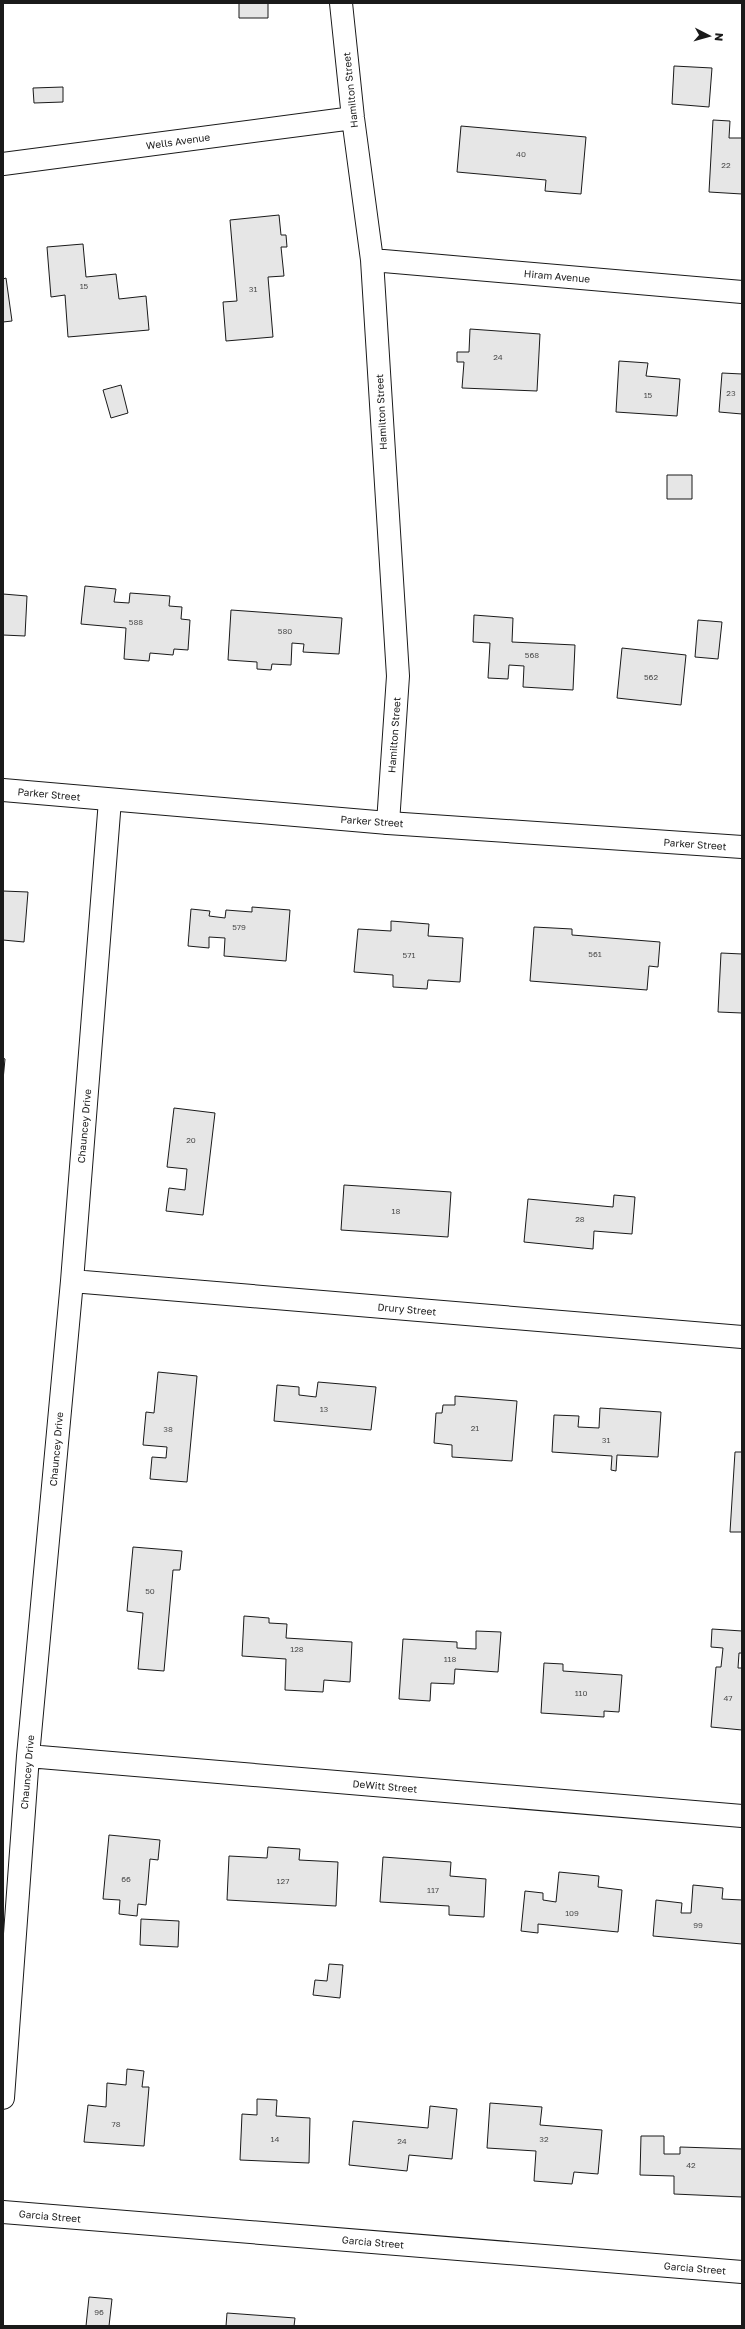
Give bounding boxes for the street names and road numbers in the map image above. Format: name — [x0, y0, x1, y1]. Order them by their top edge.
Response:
street label: Hamilton Street — [340, 52, 360, 128]
street label: Wells Avenue — [145, 131, 211, 151]
street label: Hiram Avenue — [523, 267, 591, 285]
street label: Hamilton Street — [373, 374, 389, 450]
street label: Hamilton Street — [385, 697, 403, 773]
street label: Parker Street — [17, 785, 81, 803]
street label: Parker Street — [340, 813, 404, 829]
street label: Parker Street — [663, 836, 727, 852]
street label: Chauncey Drive — [75, 1088, 93, 1164]
street label: Drury Street — [377, 1300, 437, 1318]
street label: Chauncey Drive — [47, 1411, 65, 1487]
street label: Chauncey Drive — [18, 1734, 36, 1810]
street label: DeWitt Street — [352, 1777, 418, 1795]
street label: Garcia Street — [18, 2207, 82, 2225]
street label: Garcia Street — [341, 2233, 405, 2251]
street label: Garcia Street — [663, 2259, 727, 2277]

